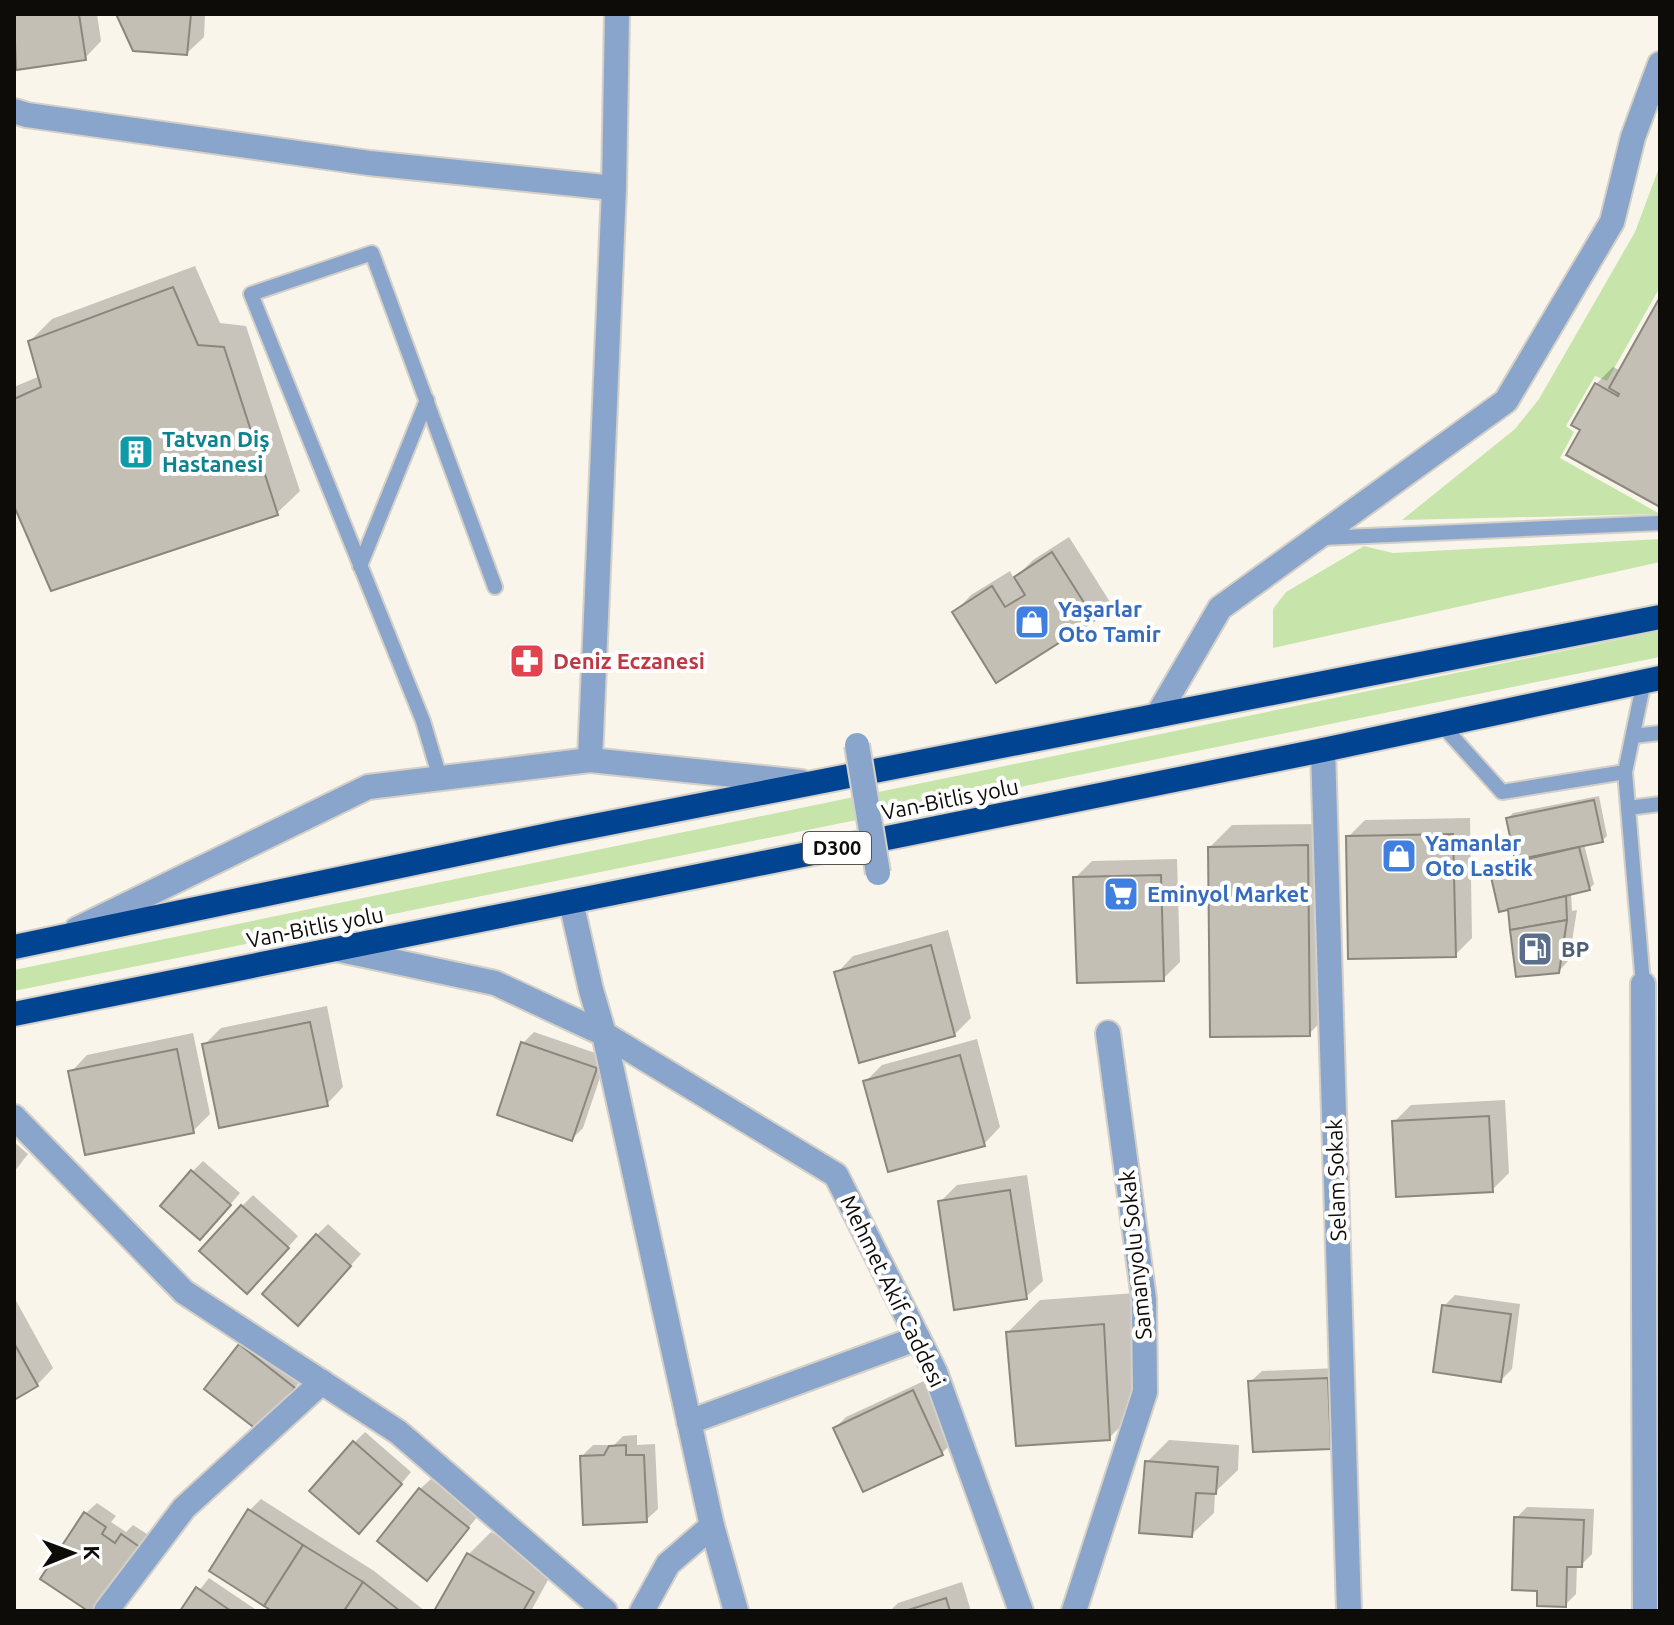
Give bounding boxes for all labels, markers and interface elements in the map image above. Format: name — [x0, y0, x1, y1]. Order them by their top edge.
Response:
place label: Tatvan Diş Hastanesi — [162, 426, 270, 476]
building icon: Tatvan Diş Hastanesi — [117, 433, 155, 471]
place label: Yaşarlar Oto Tamir — [1058, 596, 1161, 646]
shop icon: Yaşarlar Oto Tamir — [1013, 603, 1051, 641]
pharmacy icon: Deniz Eczanesi — [508, 642, 546, 680]
place label: Deniz Eczanesi — [553, 648, 705, 673]
street label: Van-Bitlis yolu — [879, 773, 1021, 824]
place label: Yamanlar Oto Lastik — [1425, 830, 1533, 880]
road number: D300 — [803, 832, 871, 864]
shop icon: Yamanlar Oto Lastik — [1380, 837, 1418, 875]
supermarket icon: Eminyol Market — [1102, 875, 1140, 913]
place label: Eminyol Market — [1147, 881, 1309, 906]
street label: Van-Bitlis yolu — [244, 901, 386, 952]
fuel station icon: BP — [1516, 930, 1554, 968]
place label: BP — [1561, 936, 1590, 961]
street label: Selam Sokak — [1321, 1118, 1350, 1242]
street label: Samanyolu Sokak — [1113, 1169, 1156, 1341]
street label: Mehmet Akif Caddesi — [836, 1191, 951, 1391]
north arrow — [32, 1513, 112, 1593]
text: K — [80, 1545, 105, 1561]

